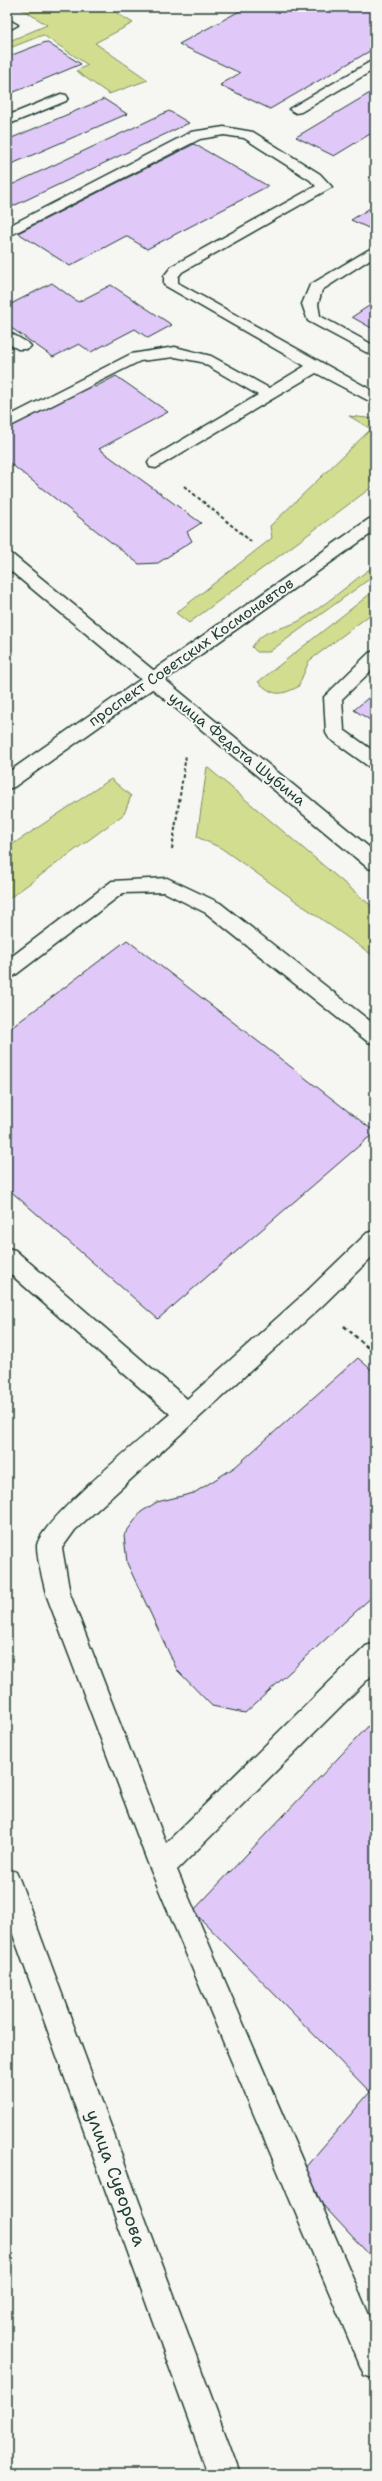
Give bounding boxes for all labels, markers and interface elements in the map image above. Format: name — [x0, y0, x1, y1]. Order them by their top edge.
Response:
street label: проспект Советских Космонавтов — [84, 573, 298, 731]
street label: улица Федота Шубина — [164, 688, 310, 811]
street label: улица Суворова — [80, 2106, 152, 2250]

